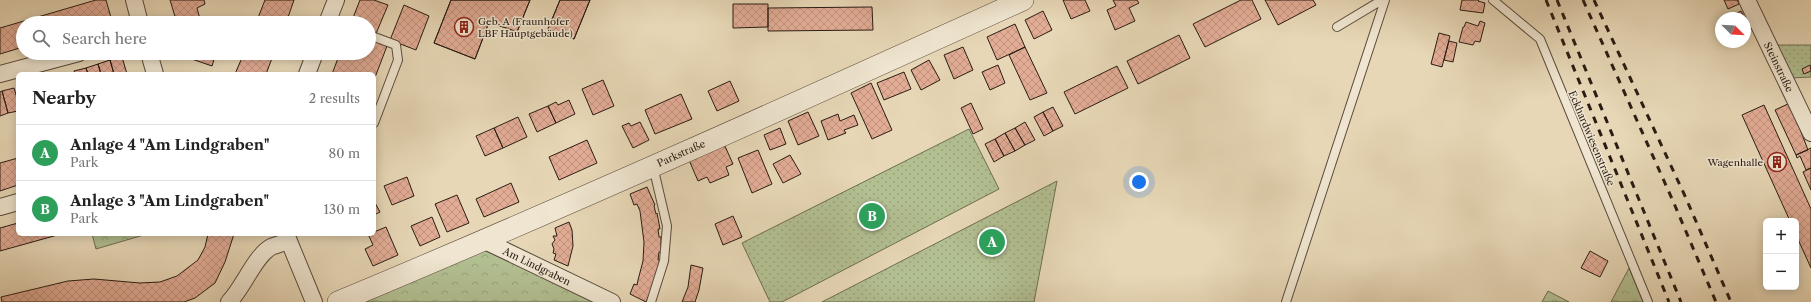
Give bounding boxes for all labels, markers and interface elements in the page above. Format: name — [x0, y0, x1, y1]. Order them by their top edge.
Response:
north arrow — [1715, 12, 1751, 48]
place label: Geb. A (Fraunhofer LBF Hauptgebäude) — [478, 15, 573, 40]
search box — [16, 16, 376, 60]
building icon: Geb. A (Fraunhofer LBF Hauptgebäude) — [453, 16, 475, 38]
icon: search — [30, 27, 52, 49]
text: Search here — [62, 29, 147, 48]
street label: Steinstraße — [1761, 40, 1796, 95]
text: Nearby — [32, 88, 96, 108]
street label: Eckhardwiesenstraße — [1566, 88, 1618, 188]
text: 2 results — [309, 90, 360, 106]
text: Anlage 4 "Am Lindgraben" — [70, 135, 269, 154]
street label: Parkstraße — [655, 137, 708, 170]
text: A — [40, 145, 50, 161]
text: 80 m — [328, 145, 360, 161]
building icon: Wagenhalle — [1766, 151, 1788, 173]
text: Park — [70, 154, 98, 170]
place label: Wagenhalle — [1706, 156, 1763, 169]
your location — [1129, 172, 1149, 192]
text: Anlage 3 "Am Lindgraben" — [70, 191, 269, 210]
text: B — [40, 201, 50, 217]
text: 130 m — [324, 201, 360, 217]
pin: B — [859, 201, 885, 231]
text: Park — [70, 210, 98, 226]
map controls — [1763, 218, 1799, 290]
button: + — [1763, 218, 1799, 254]
pin: A — [979, 227, 1005, 257]
street label: Am Lindgraben — [500, 244, 574, 289]
button: − — [1763, 254, 1799, 290]

